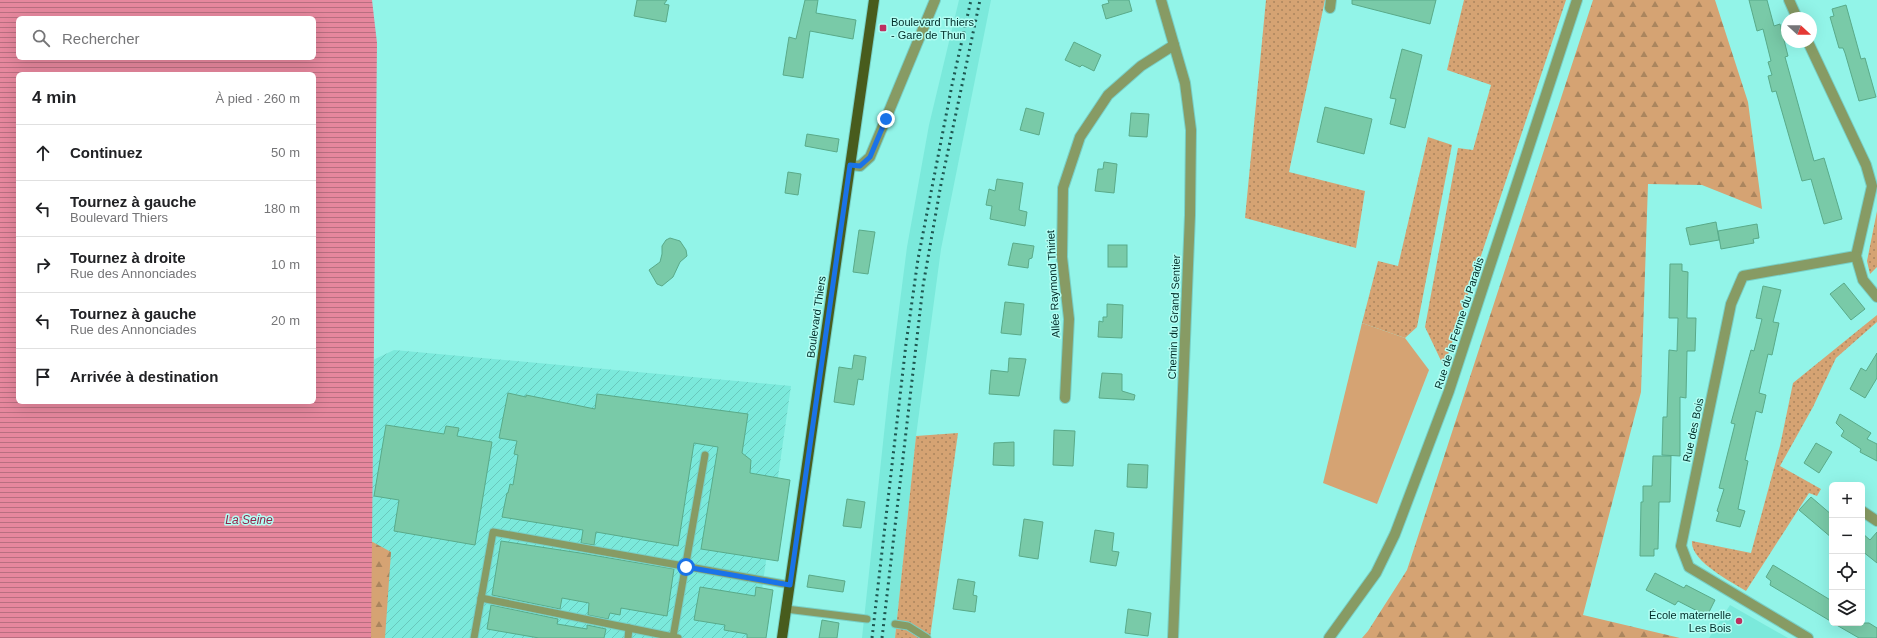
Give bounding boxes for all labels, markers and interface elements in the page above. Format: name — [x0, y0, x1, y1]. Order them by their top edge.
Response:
north arrow — [1781, 12, 1817, 48]
search box — [16, 16, 316, 60]
place label: Boulevard Thiers - Gare de Thun — [891, 16, 974, 41]
marker: Boulevard Thiers - Gare de Thun — [878, 23, 888, 33]
icon: search — [30, 27, 52, 49]
text: Rechercher — [62, 30, 140, 47]
text: 4 min — [32, 88, 76, 107]
text: À pied · 260 m — [215, 91, 300, 106]
route end — [877, 110, 895, 128]
icon: ahead — [32, 142, 54, 164]
text: Continuez — [70, 144, 143, 161]
text: 50 m — [271, 145, 300, 160]
text: Tournez à gauche — [70, 193, 196, 210]
icon: left — [32, 198, 54, 220]
text: 180 m — [264, 201, 300, 216]
text: Boulevard Thiers — [70, 210, 168, 225]
street label: Allée Raymond Thiriet — [1044, 230, 1062, 338]
text: Tournez à droite — [70, 249, 186, 266]
icon: right — [32, 254, 54, 276]
street label: Chemin du Grand Sentier — [1166, 254, 1182, 380]
street label: Rue de la Ferme du Paradis — [1432, 255, 1486, 390]
text: 10 m — [271, 257, 300, 272]
text: Rue des Annonciades — [70, 266, 196, 281]
street label: Boulevard Thiers — [804, 275, 828, 359]
text: Tournez à gauche — [70, 305, 196, 322]
icon: left — [32, 310, 54, 332]
text: 20 m — [271, 313, 300, 328]
text: Rue des Annonciades — [70, 322, 196, 337]
icon: arrive — [32, 366, 54, 388]
text: Arrivée à destination — [70, 368, 218, 385]
street label: Rue des Bois — [1680, 396, 1706, 463]
map controls — [1829, 482, 1865, 626]
button: + — [1829, 482, 1865, 518]
water label: La Seine — [225, 513, 273, 527]
button: − — [1829, 518, 1865, 554]
button: locate — [1829, 554, 1865, 590]
route start — [677, 558, 695, 576]
button: layers — [1829, 590, 1865, 626]
place label: École maternelle Les Bois — [1649, 609, 1731, 634]
marker: École maternelle Les Bois — [1734, 616, 1744, 626]

